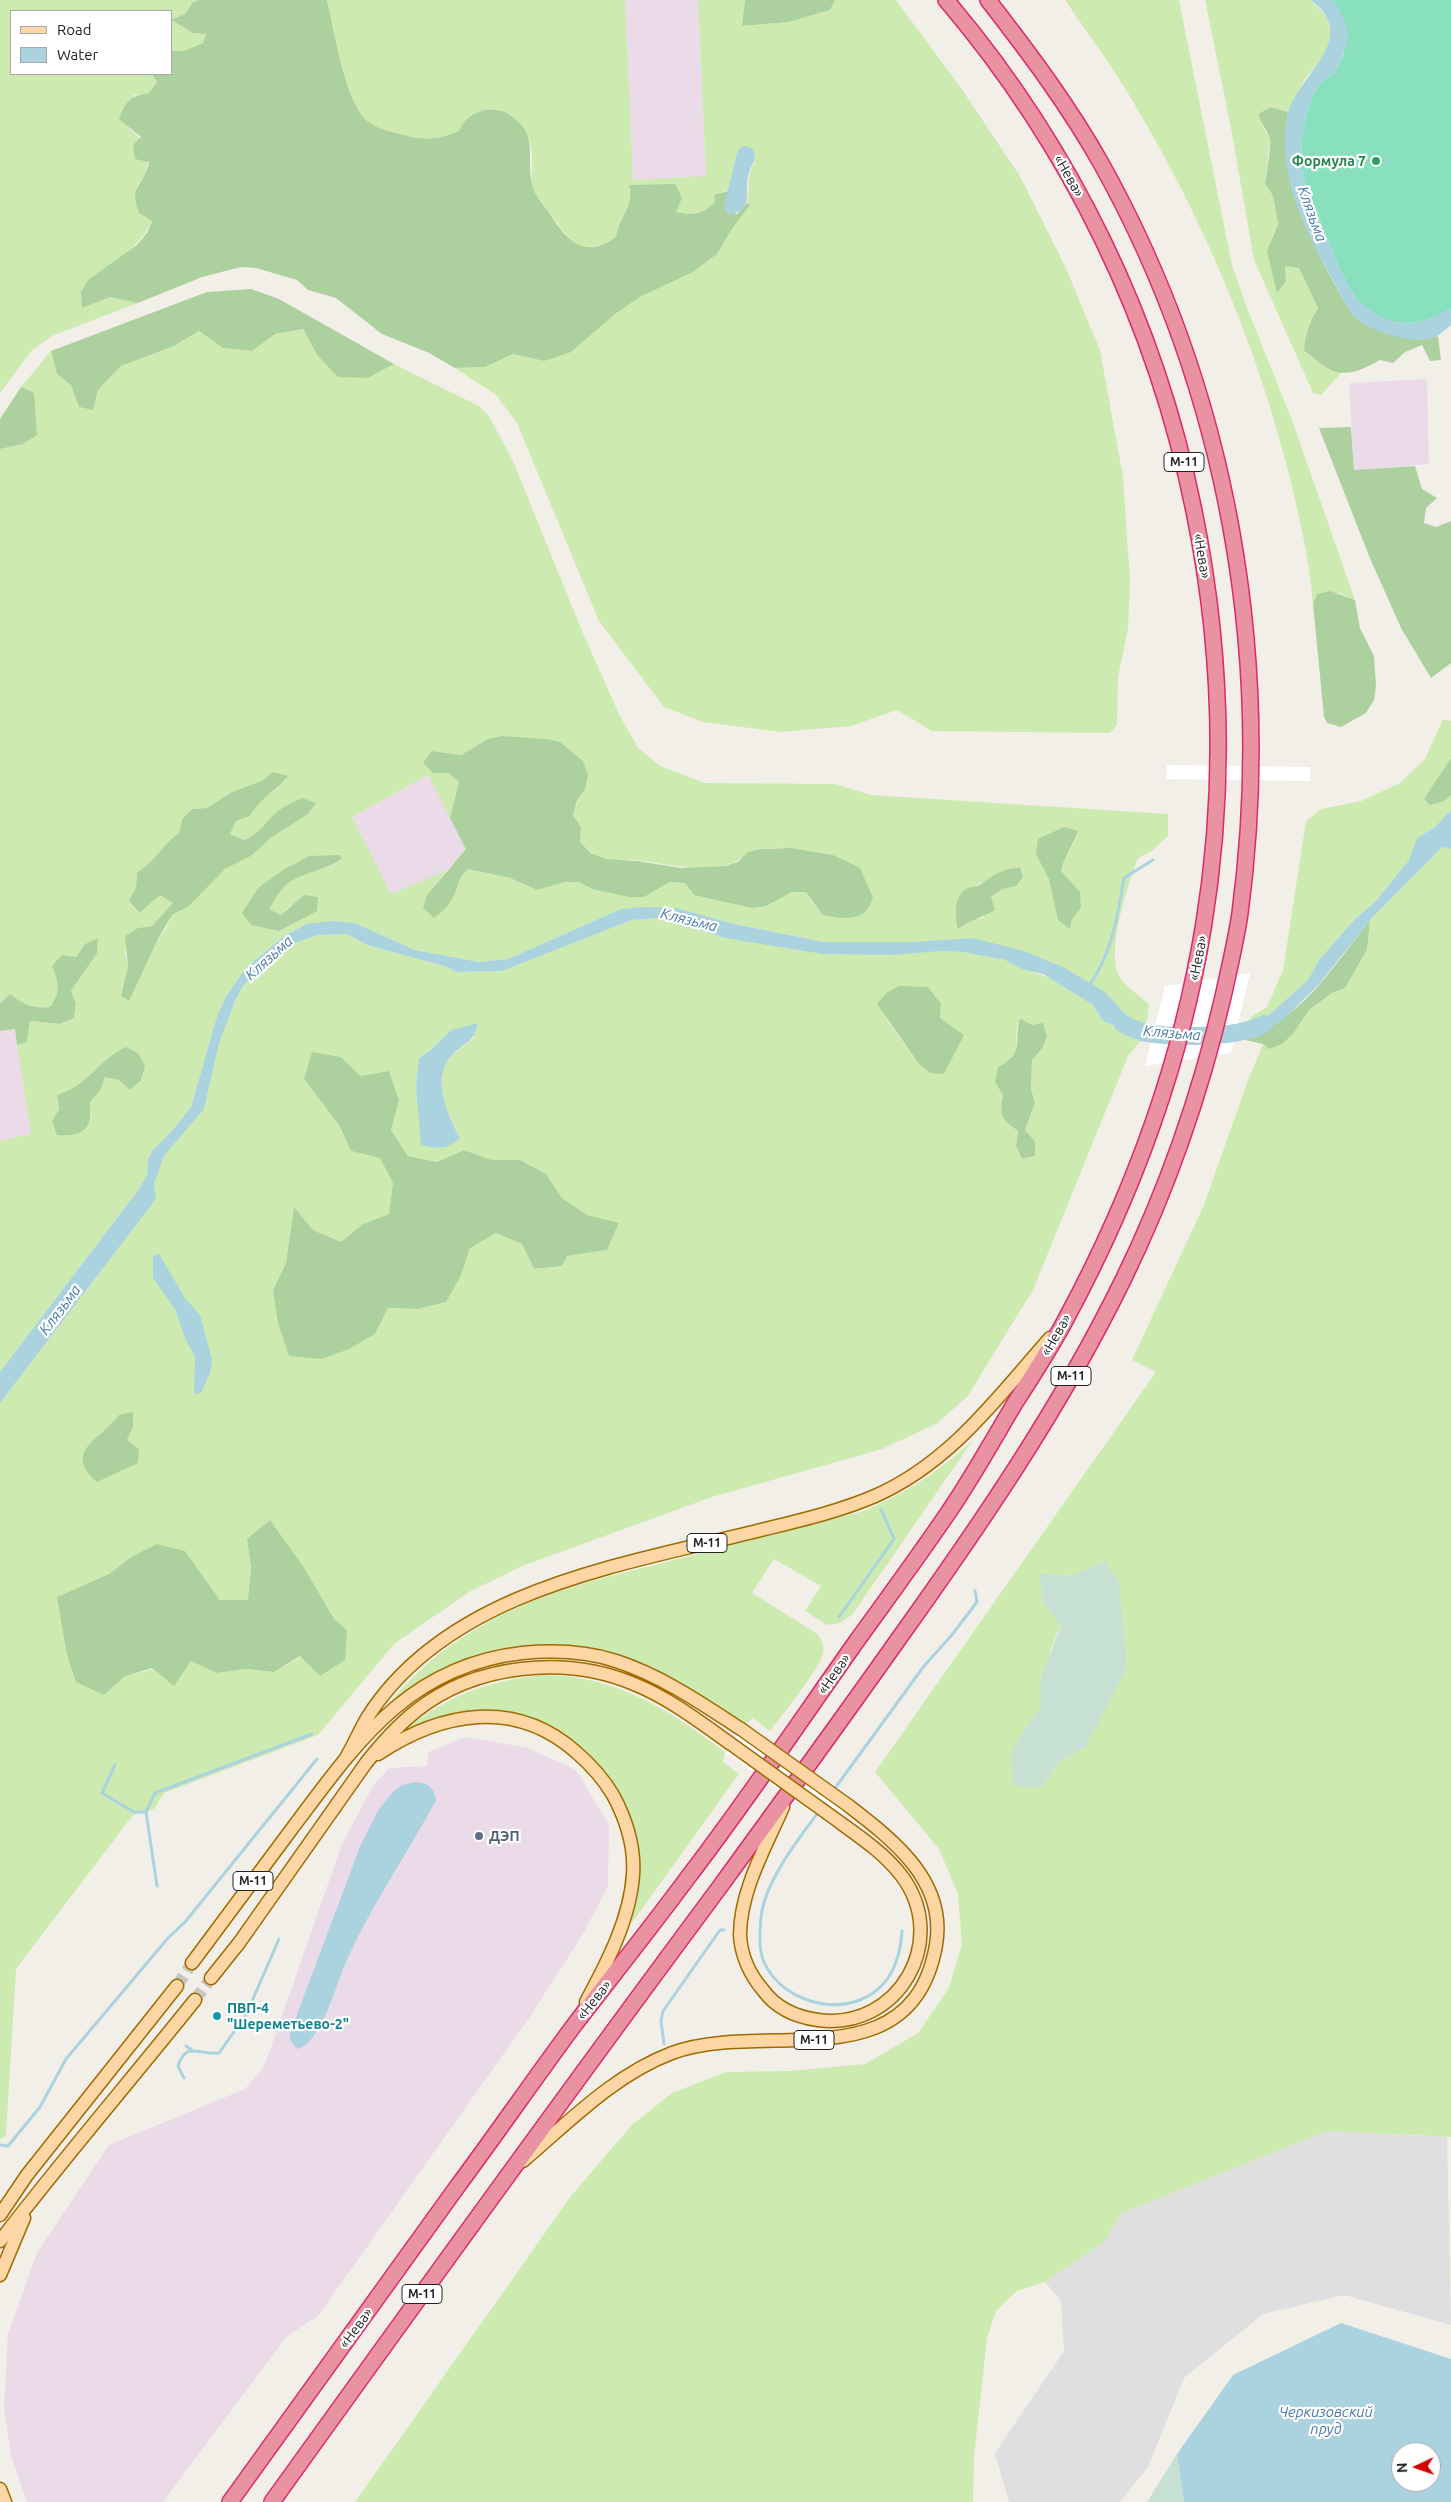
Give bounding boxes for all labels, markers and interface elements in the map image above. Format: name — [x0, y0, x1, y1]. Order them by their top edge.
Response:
legend — [10, 10, 172, 75]
text: Road — [57, 21, 92, 38]
text: Water — [57, 46, 98, 63]
street label: «Нева» — [1050, 152, 1088, 200]
place label: Формула 7 — [1292, 153, 1366, 169]
marker: Формула 7 — [1370, 155, 1382, 167]
water label: Клязьма — [1294, 184, 1330, 244]
road number: М-11 — [1164, 452, 1204, 472]
street label: «Нева» — [1190, 532, 1214, 580]
water label: Клязьма — [659, 904, 719, 936]
water label: Клязьма — [241, 932, 297, 984]
street label: «Нева» — [1185, 934, 1211, 982]
water label: Клязьма — [1142, 1022, 1202, 1044]
water label: Клязьма — [35, 1281, 85, 1339]
street label: «Нева» — [1037, 1311, 1075, 1359]
road number: М-11 — [1051, 1366, 1091, 1385]
road number: М-11 — [687, 1534, 727, 1552]
street label: «Нева» — [814, 1651, 854, 1697]
place label: ДЭП — [489, 1828, 519, 1844]
marker: ДЭП — [473, 1830, 485, 1842]
road number: М-11 — [233, 1872, 273, 1890]
street label: «Нева» — [573, 1977, 615, 2023]
place label: ПВП-4 "Шереметьево-2" — [227, 2000, 349, 2032]
marker: ПВП-4 "Шереметьево-2" — [211, 2010, 223, 2022]
road number: М-11 — [794, 2030, 834, 2050]
road number: М-11 — [402, 2284, 442, 2304]
street label: «Нева» — [336, 2305, 376, 2351]
water label: Черкизовский пруд — [1279, 2403, 1373, 2438]
north arrow — [1391, 2442, 1441, 2492]
text: N — [1394, 2462, 1410, 2473]

